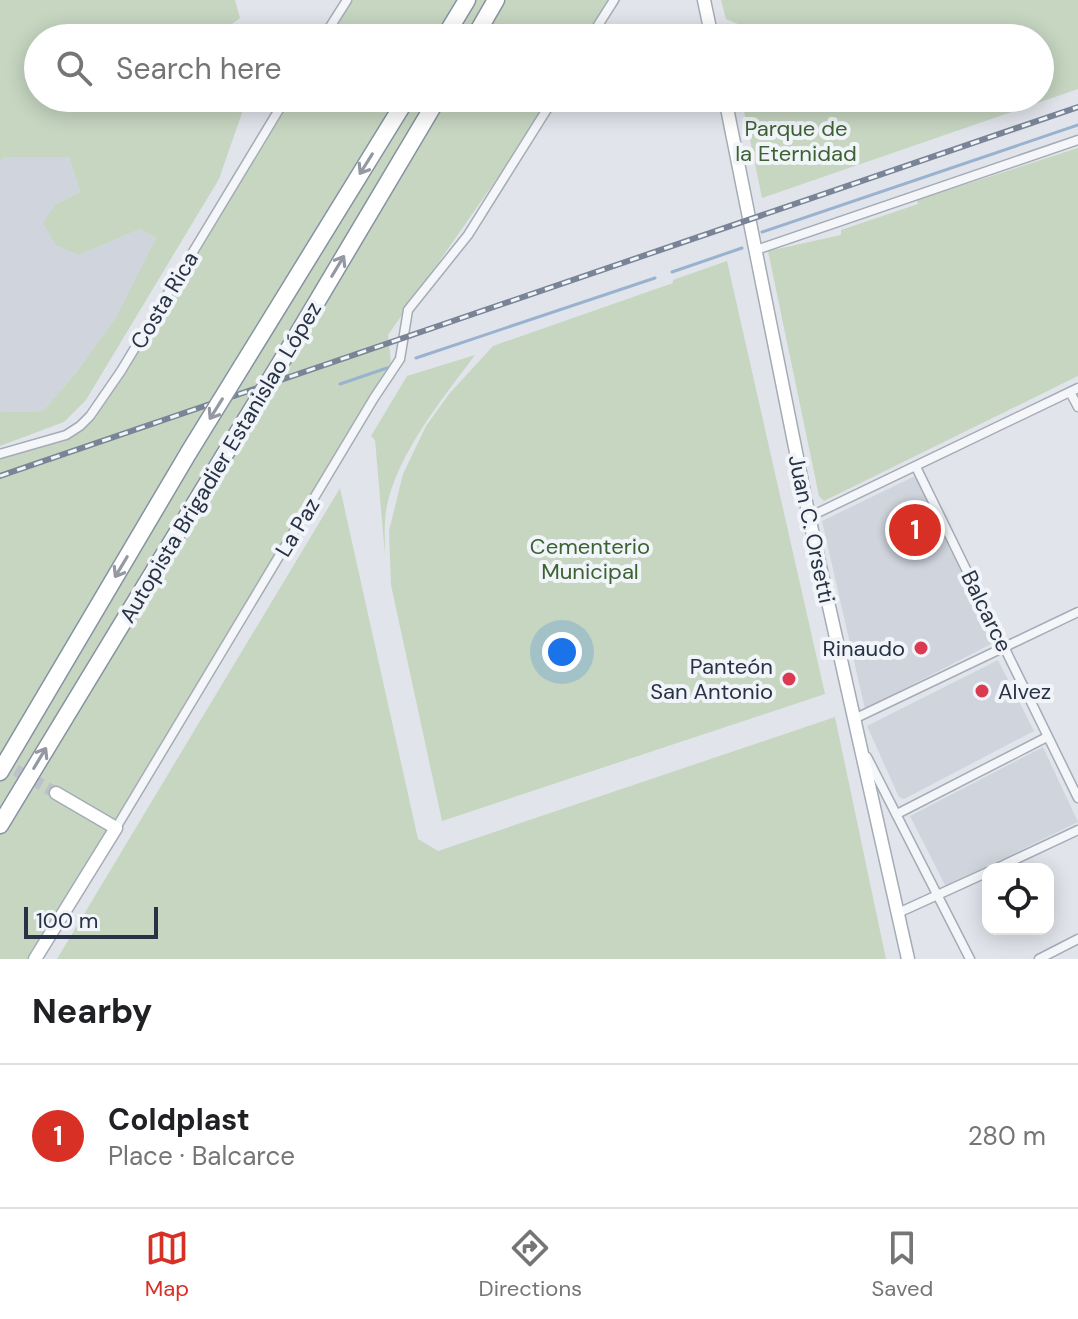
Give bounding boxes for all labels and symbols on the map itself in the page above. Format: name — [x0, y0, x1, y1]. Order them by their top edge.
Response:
park label: Parque de la Eternidad — [735, 114, 857, 168]
one-way arrow — [358, 153, 374, 175]
street label: Costa Rica — [124, 246, 205, 354]
one-way arrow — [330, 255, 346, 278]
street label: Autopista Brigadier Estanislao López — [113, 296, 328, 628]
one-way arrow — [207, 397, 223, 420]
street label: Juan C. Orsetti — [782, 452, 841, 606]
street label: La Paz — [269, 492, 326, 562]
pin: 1 — [889, 500, 941, 560]
park label: Cementerio Municipal — [530, 532, 650, 586]
one-way arrow — [113, 555, 129, 578]
street label: Balcarce — [954, 566, 1019, 657]
your location — [542, 632, 582, 672]
place label: Rinaudo — [823, 634, 905, 663]
marker: Rinaudo — [912, 639, 930, 657]
place label: Panteón San Antonio — [650, 652, 773, 706]
marker: Panteón San Antonio — [780, 670, 798, 688]
place label: Alvez — [998, 677, 1051, 706]
marker: Alvez — [973, 682, 991, 700]
one-way arrow — [33, 747, 49, 770]
scale bar — [24, 903, 158, 939]

